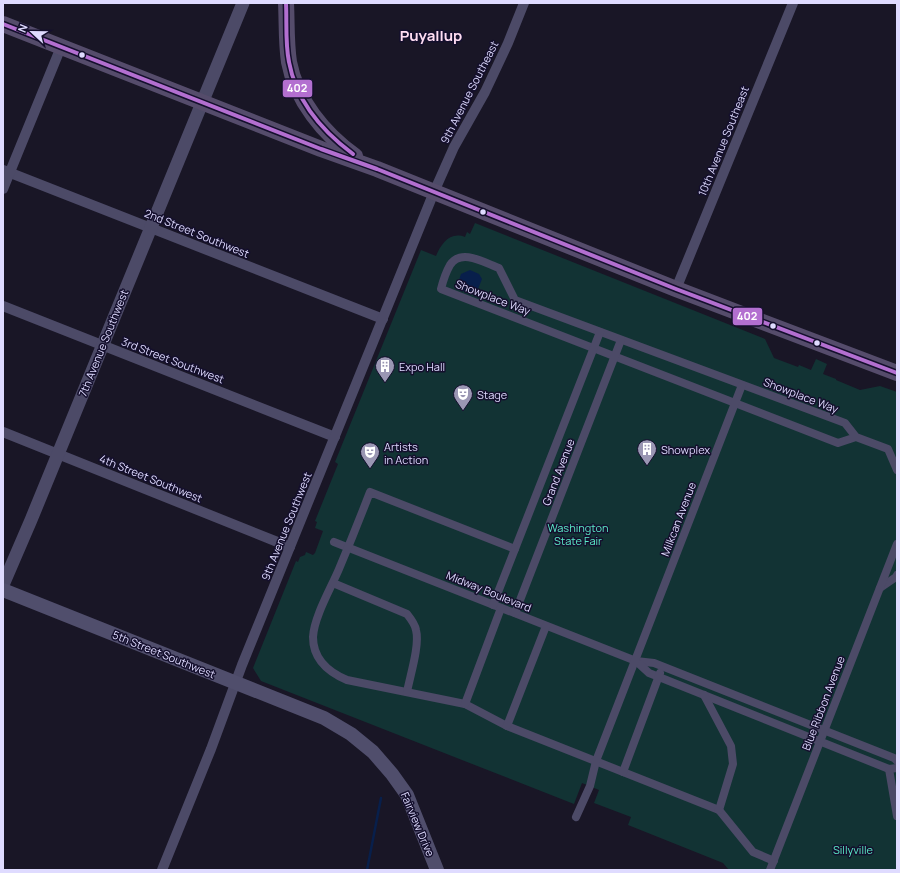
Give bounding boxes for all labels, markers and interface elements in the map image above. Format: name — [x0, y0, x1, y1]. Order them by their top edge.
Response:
north arrow — [12, 12, 52, 52]
text: N — [14, 22, 31, 35]
district label: Puyallup — [400, 25, 462, 46]
street label: 9th Avenue Southeast — [437, 38, 501, 146]
unlabelled marker — [77, 50, 87, 60]
line badge: 402 — [282, 79, 313, 98]
text: 402 — [287, 80, 307, 95]
street label: 10th Avenue Southeast — [694, 84, 752, 198]
street label: 2nd Street Southwest — [142, 205, 252, 261]
unlabelled marker — [478, 207, 488, 217]
street label: Showplace Way — [453, 276, 533, 318]
street label: 7th Avenue Southwest — [75, 287, 131, 399]
line badge: 402 — [732, 307, 763, 326]
text: 402 — [737, 308, 757, 323]
unlabelled marker — [768, 321, 778, 331]
street label: 3rd Street Southwest — [120, 334, 226, 386]
unlabelled marker — [812, 338, 822, 348]
building icon: Expo Hall — [374, 355, 396, 383]
place label: Expo Hall — [399, 359, 445, 374]
street label: Showplace Way — [761, 374, 841, 416]
theatre icon: Stage — [452, 383, 474, 411]
place label: Stage — [477, 387, 508, 402]
street label: Grand Avenue — [538, 436, 578, 508]
building icon: Showplex — [636, 438, 658, 466]
place label: Artists in Action — [384, 439, 428, 467]
theatre icon: Artists in Action — [359, 441, 381, 469]
place label: Showplex — [661, 442, 710, 457]
street label: 4th Street Southwest — [97, 450, 205, 506]
street label: 9th Avenue Southwest — [257, 470, 315, 582]
street label: Milkcan Avenue — [657, 479, 699, 558]
park label: Washington State Fair — [547, 520, 609, 548]
street label: Midway Boulevard — [444, 567, 534, 615]
street label: 5th Street Southwest — [110, 627, 218, 681]
street label: Blue Ribbon Avenue — [798, 653, 848, 752]
street label: Fairview Drive — [398, 789, 439, 859]
park label: Sillyville — [833, 842, 874, 857]

